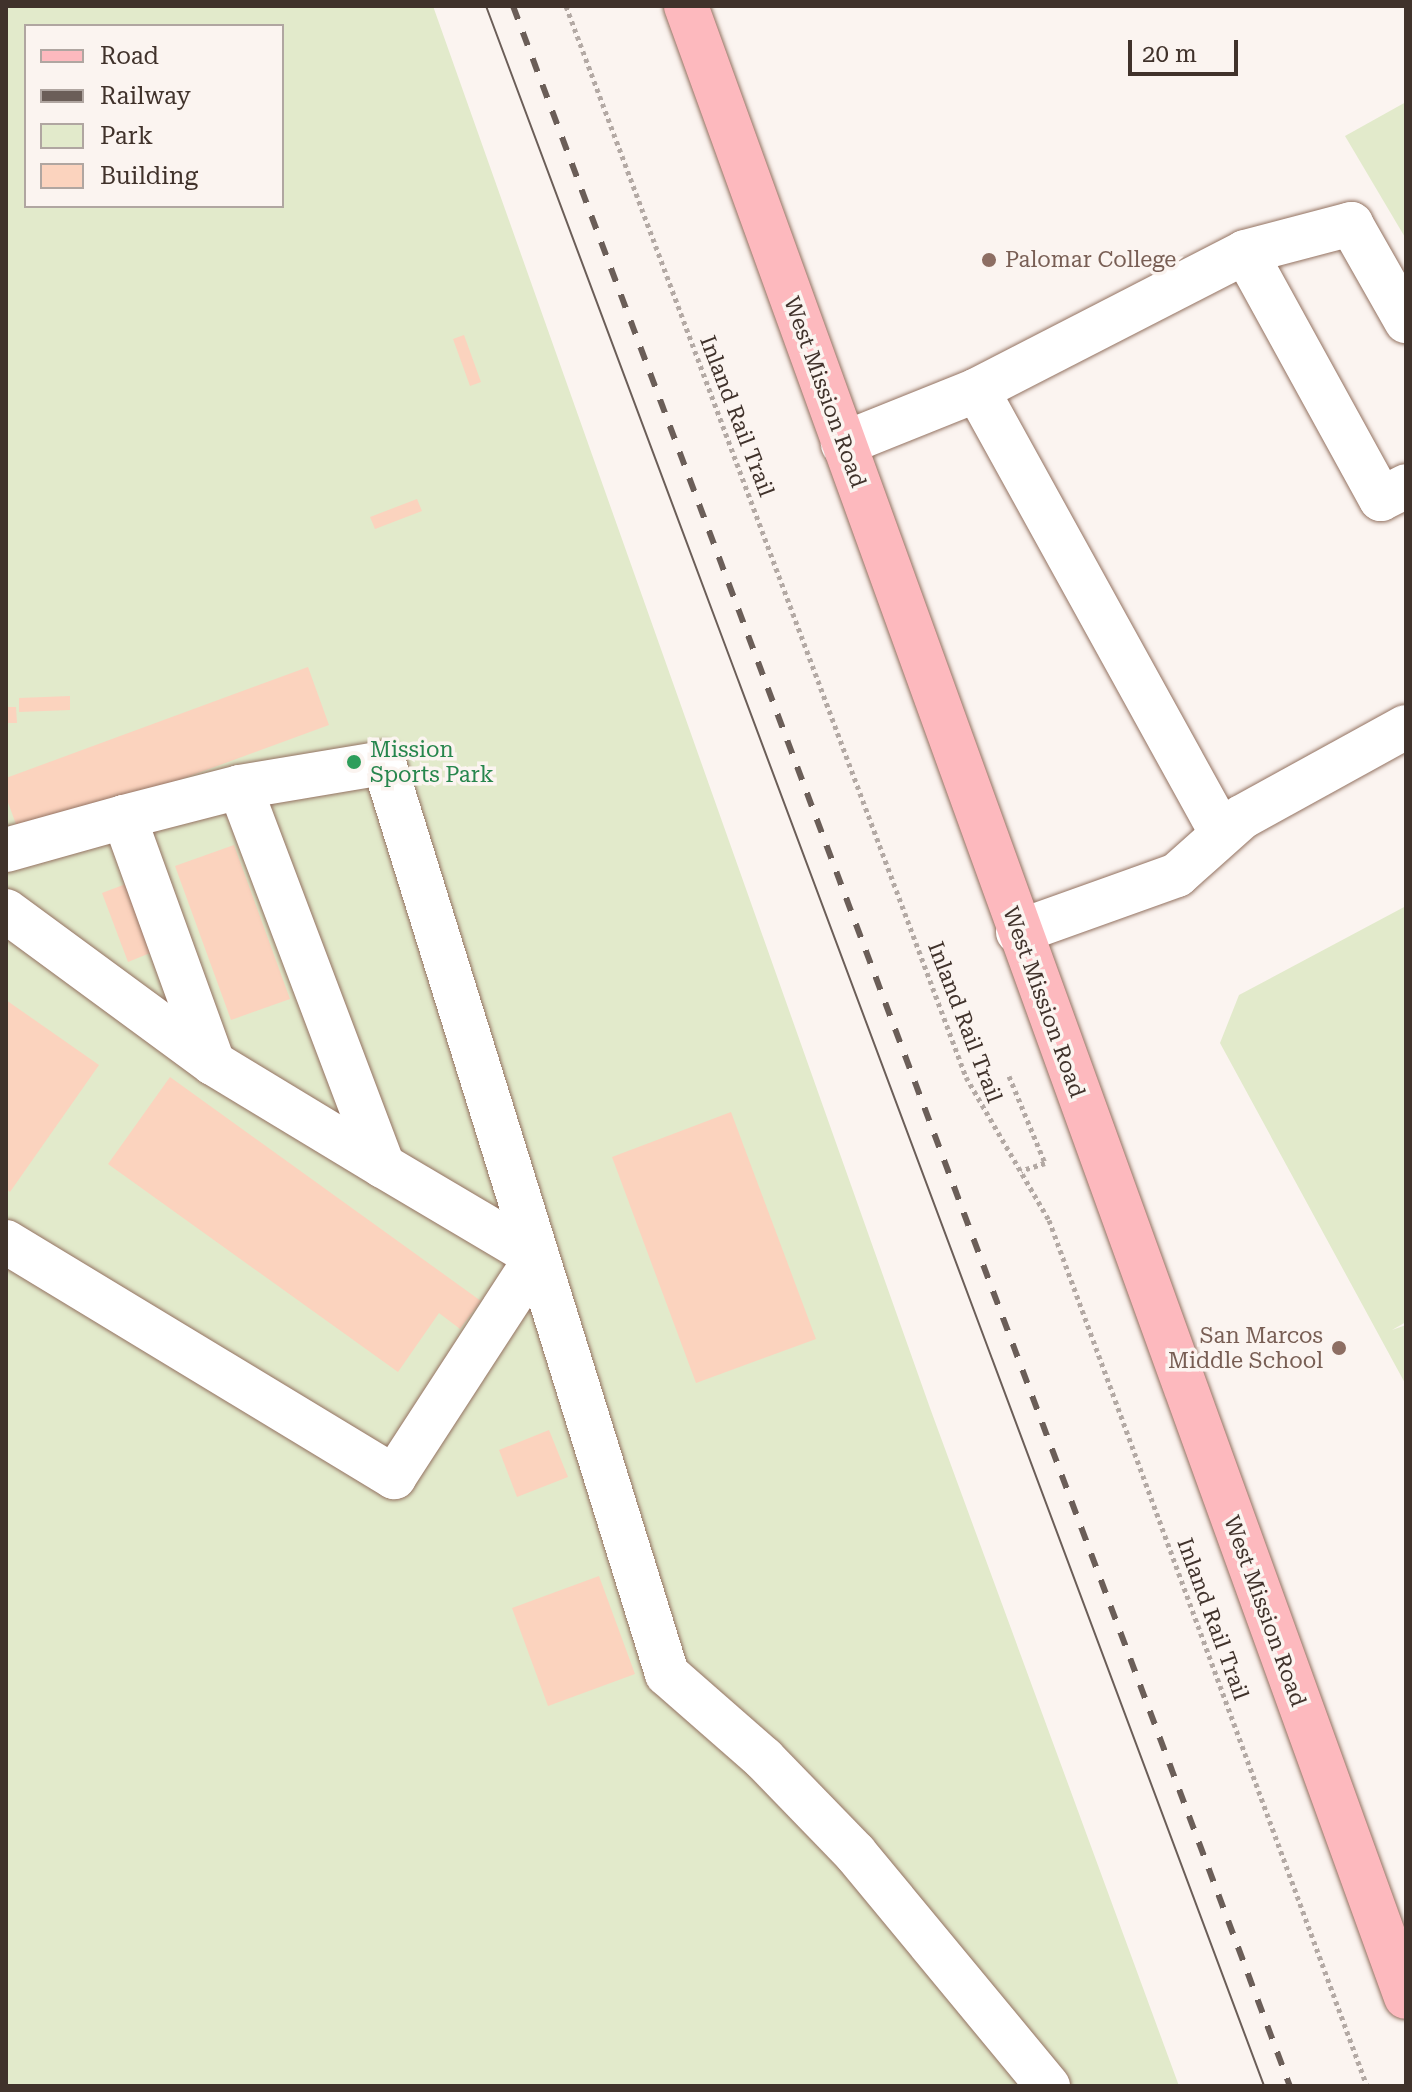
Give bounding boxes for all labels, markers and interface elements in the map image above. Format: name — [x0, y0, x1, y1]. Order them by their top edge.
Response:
legend — [24, 24, 284, 208]
scale bar — [1132, 24, 1242, 74]
text: 20 m — [1142, 40, 1197, 68]
text: Road — [100, 42, 159, 70]
text: Railway — [100, 82, 191, 110]
text: Park — [100, 122, 153, 150]
text: Building — [100, 162, 198, 190]
place label: Palomar College — [1005, 247, 1176, 273]
marker: Palomar College — [980, 251, 998, 269]
street label: West Mission Road — [778, 293, 872, 491]
street label: Inland Rail Trail — [694, 332, 780, 500]
place label: Mission Sports Park — [370, 736, 494, 788]
marker: Mission Sports Park — [345, 753, 363, 771]
street label: West Mission Road — [997, 903, 1091, 1101]
street label: Inland Rail Trail — [922, 938, 1008, 1106]
place label: San Marcos Middle School — [1168, 1322, 1323, 1374]
marker: San Marcos Middle School — [1330, 1339, 1348, 1357]
street label: West Mission Road — [1218, 1512, 1312, 1710]
street label: Inland Rail Trail — [1172, 1535, 1254, 1703]

